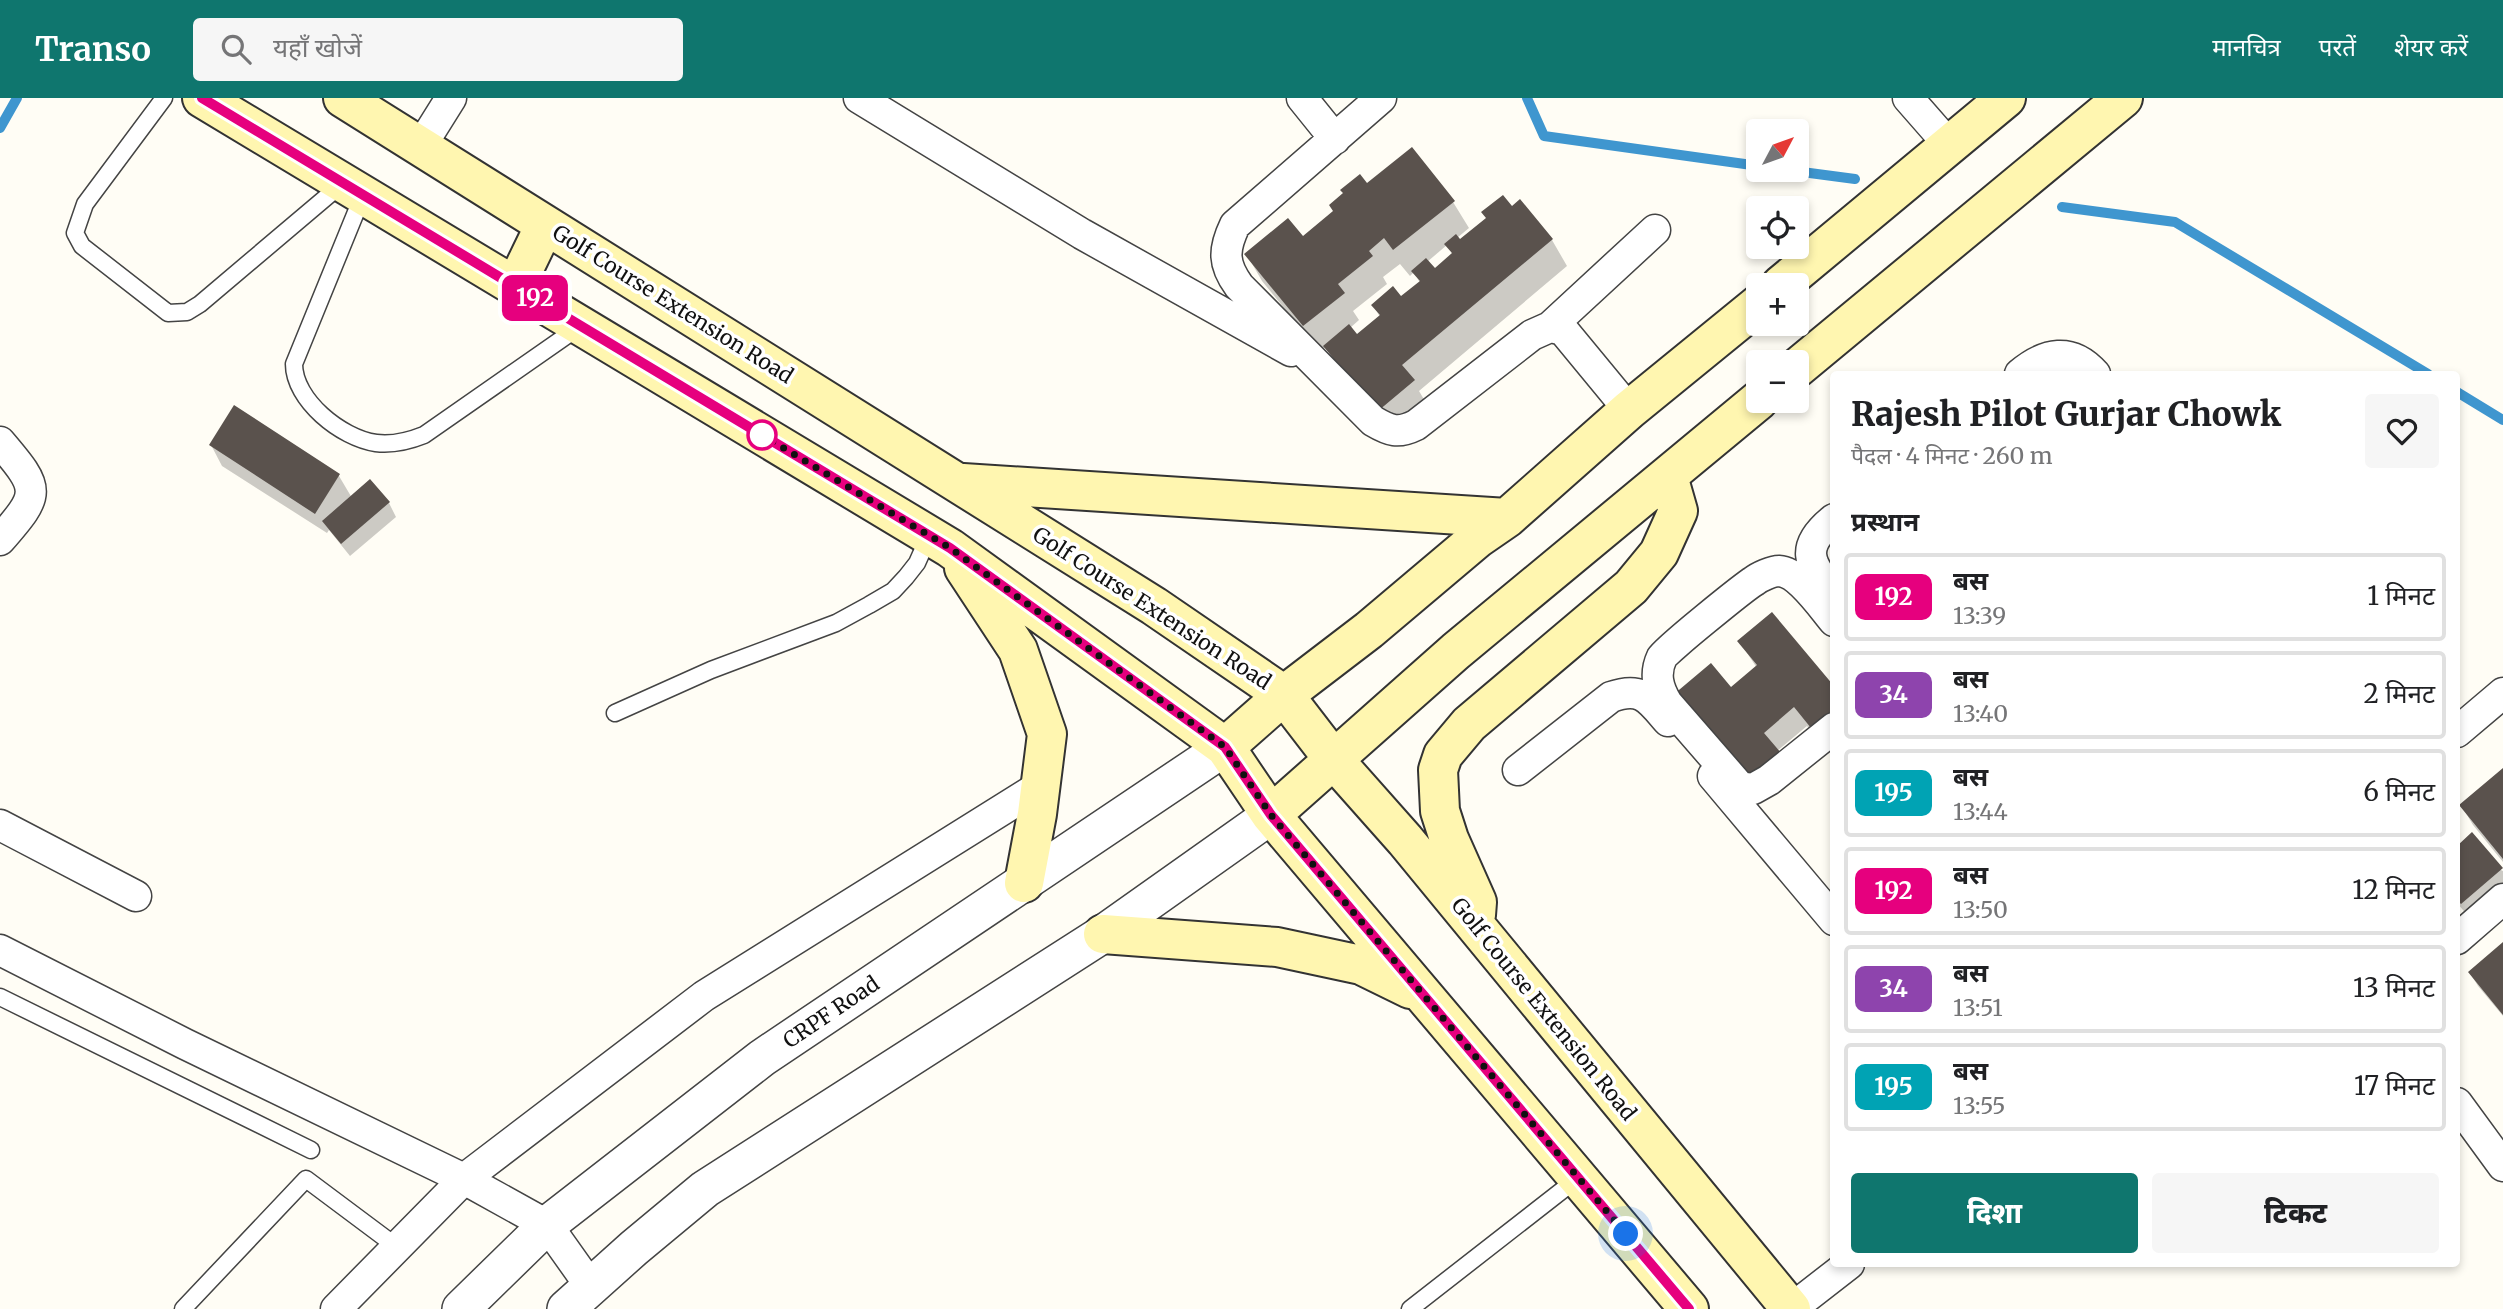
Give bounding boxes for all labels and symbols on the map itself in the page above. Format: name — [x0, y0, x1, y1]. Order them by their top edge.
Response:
north arrow — [1746, 119, 1810, 182]
street label: Golf Course Extension Road — [548, 219, 799, 390]
line badge: 192 — [495, 275, 575, 321]
unlabelled marker — [747, 420, 777, 450]
street label: Golf Course Extension Road — [1028, 521, 1277, 695]
street label: Golf Course Extension Road — [1446, 892, 1643, 1126]
street label: CRPF Road — [778, 970, 885, 1054]
your location — [1608, 1216, 1643, 1251]

